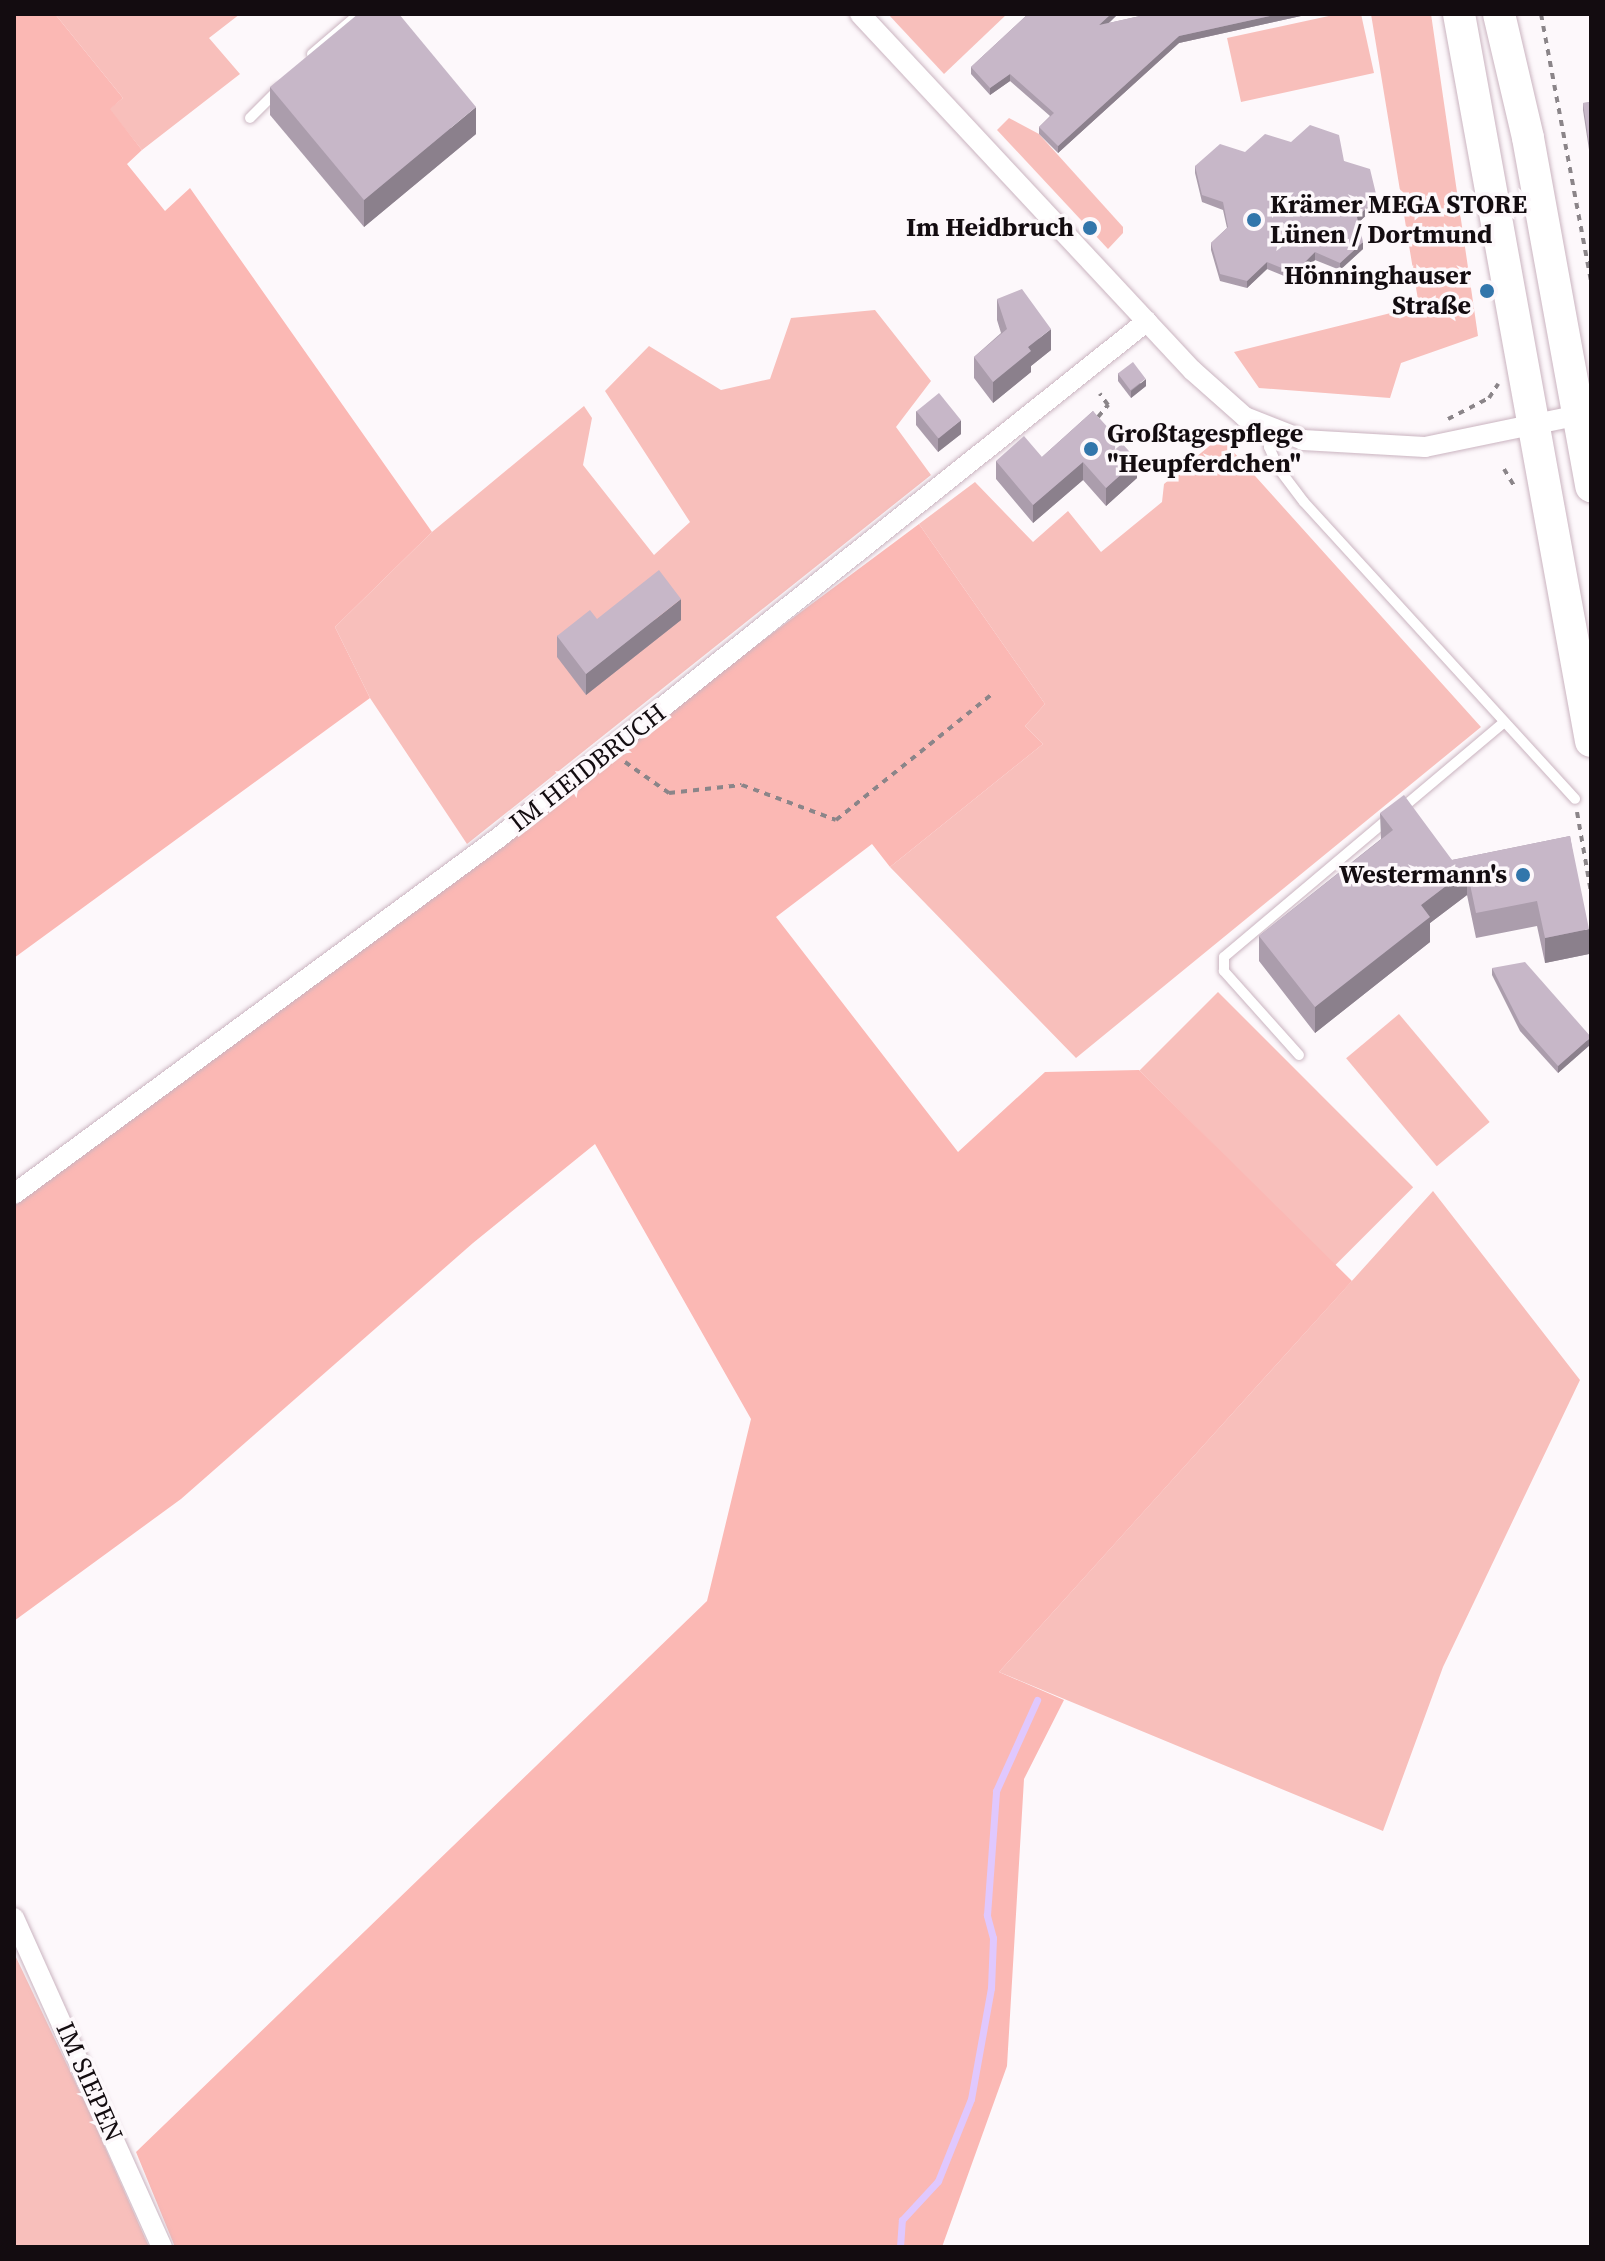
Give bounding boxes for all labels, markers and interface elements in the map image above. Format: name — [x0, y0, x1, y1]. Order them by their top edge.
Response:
place label: Krämer MEGA STORE Lünen / Dortmund — [1270, 189, 1527, 250]
marker: Krämer MEGA STORE Lünen / Dortmund — [1245, 211, 1263, 229]
place label: Im Heidbruch — [906, 212, 1074, 244]
marker: Im Heidbruch — [1081, 219, 1099, 237]
place label: Hönninghauser Straße — [1284, 260, 1471, 322]
marker: Hönninghauser Straße — [1478, 282, 1496, 300]
place label: Großtagespflege "Heupferdchen" — [1107, 418, 1303, 480]
marker: Großtagespflege "Heupferdchen" — [1082, 440, 1100, 458]
street label: IM HEIDBRUCH — [504, 697, 672, 839]
place label: Westermann's — [1339, 859, 1507, 891]
marker: Westermann's — [1514, 866, 1532, 884]
street label: IM SIEPEN — [49, 2017, 129, 2147]

